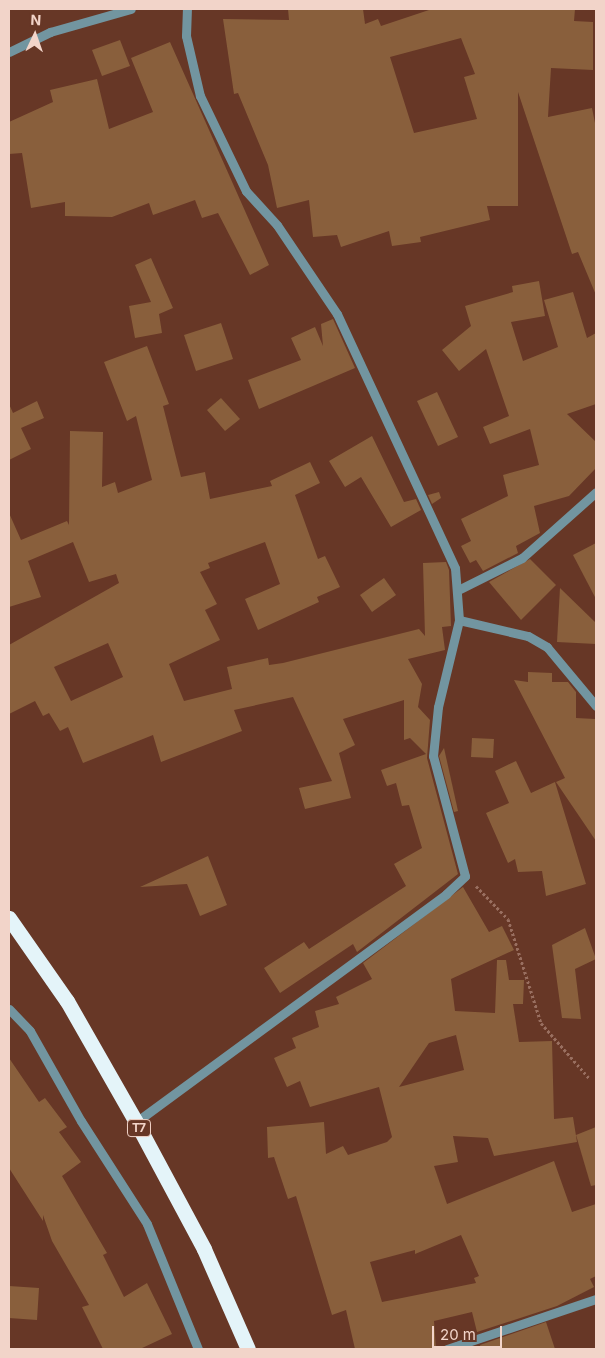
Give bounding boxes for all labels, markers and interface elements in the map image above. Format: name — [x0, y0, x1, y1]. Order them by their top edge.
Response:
north arrow — [10, 10, 60, 60]
text: N — [30, 11, 42, 28]
road number: T7 — [126, 1118, 152, 1138]
scale bar — [435, 1316, 505, 1348]
text: 20 m — [440, 1325, 476, 1344]

